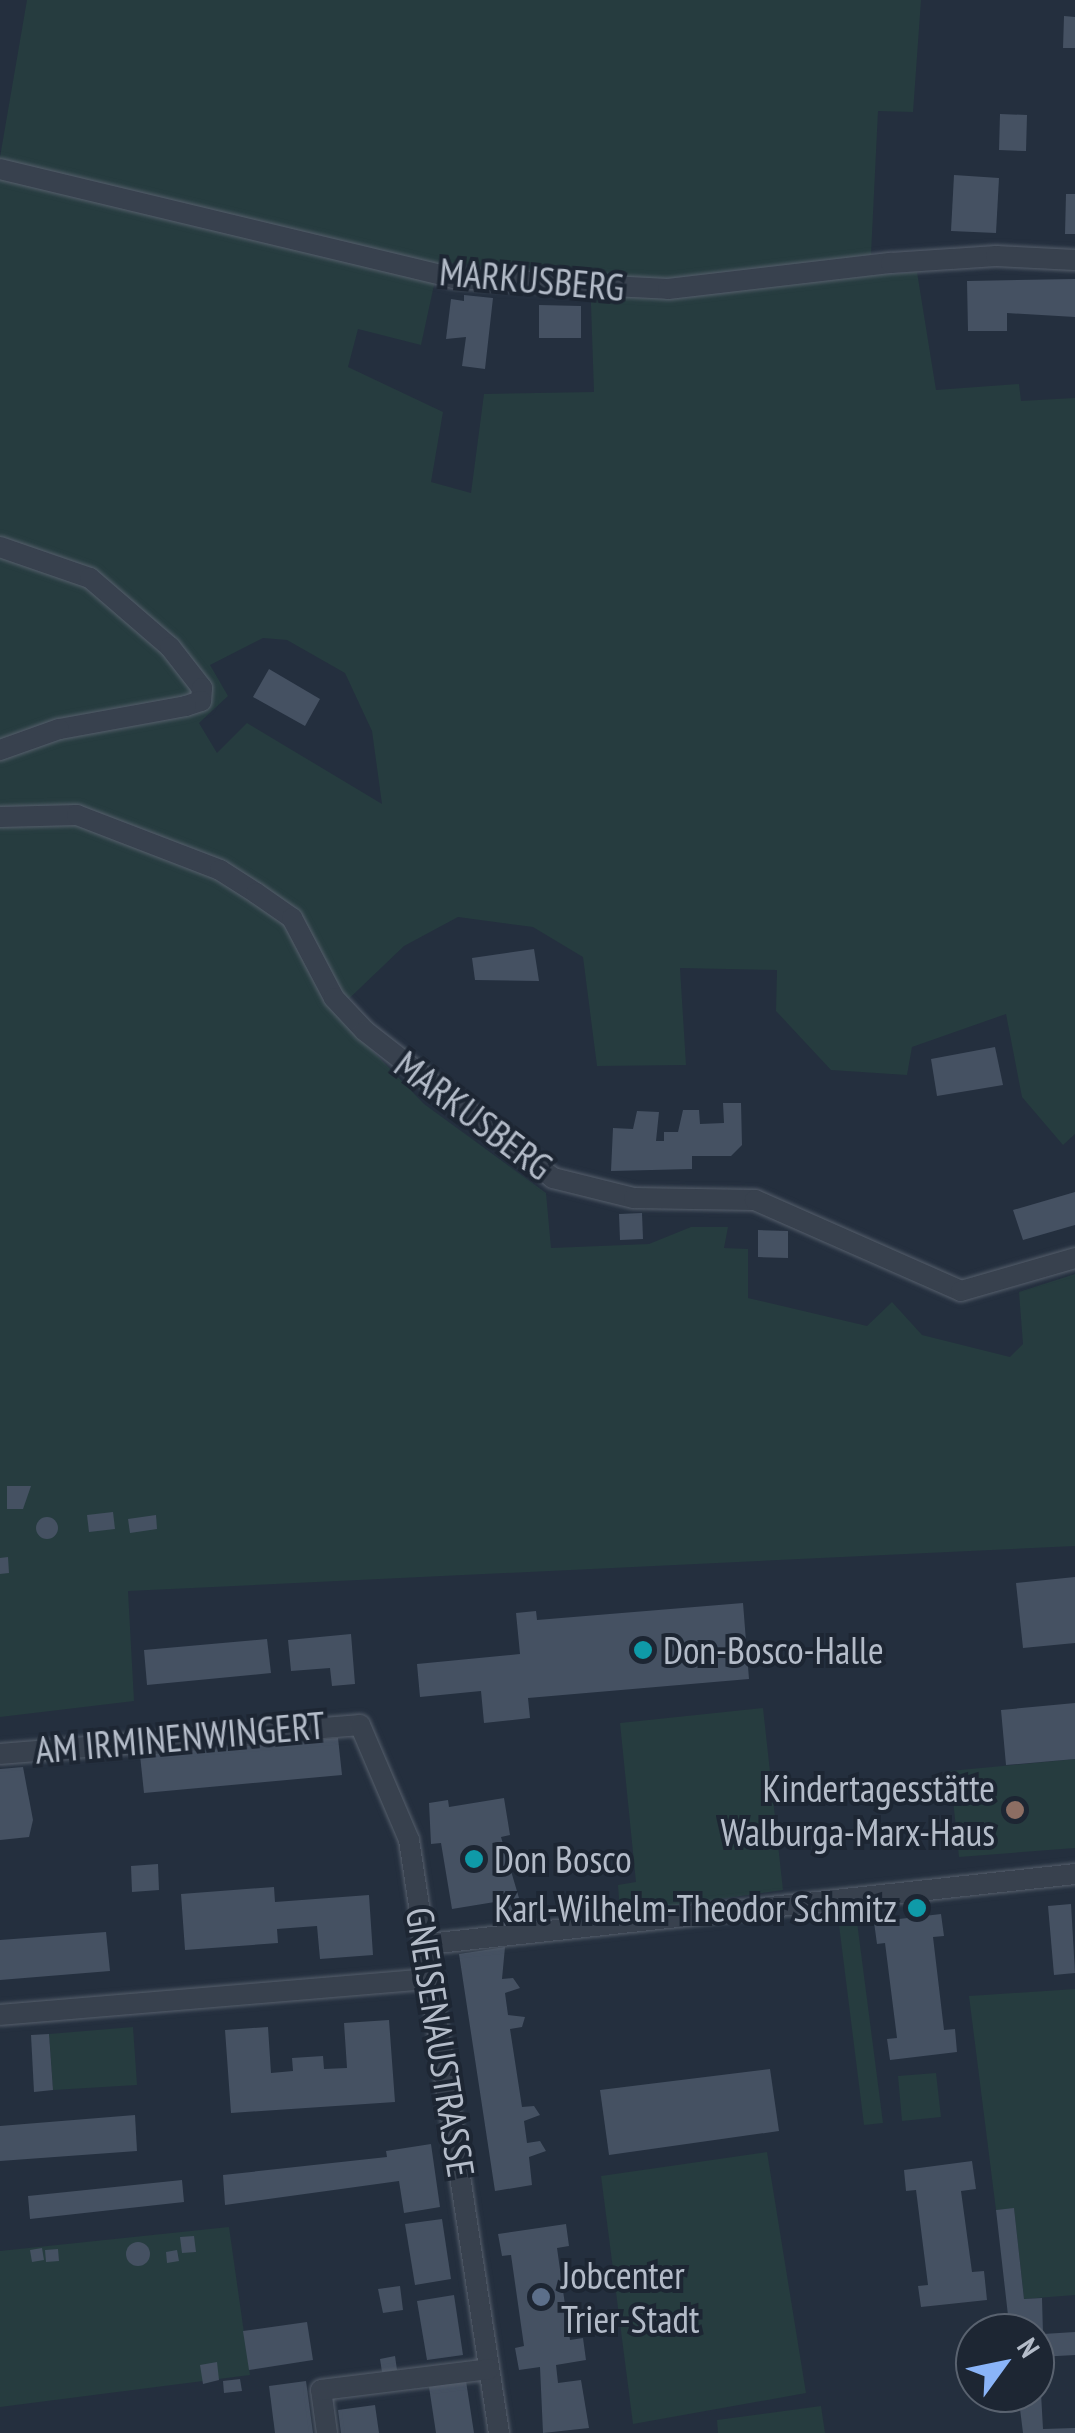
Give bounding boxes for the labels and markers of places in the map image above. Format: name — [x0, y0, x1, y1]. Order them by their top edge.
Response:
place label: Don-Bosco-Halle — [663, 1627, 884, 1673]
marker: Don-Bosco-Halle — [632, 1639, 654, 1661]
place label: Kindertagesstätte Walburga-Marx-Haus — [721, 1765, 995, 1855]
marker: Kindertagesstätte Walburga-Marx-Haus — [1004, 1799, 1026, 1821]
place label: Don Bosco — [494, 1836, 632, 1882]
marker: Don Bosco — [463, 1848, 485, 1870]
place label: Karl-Wilhelm-Theodor Schmitz — [494, 1885, 897, 1931]
marker: Karl-Wilhelm-Theodor Schmitz — [906, 1897, 928, 1919]
place label: Jobcenter Trier-Stadt — [561, 2252, 699, 2342]
marker: Jobcenter Trier-Stadt — [530, 2286, 552, 2308]

